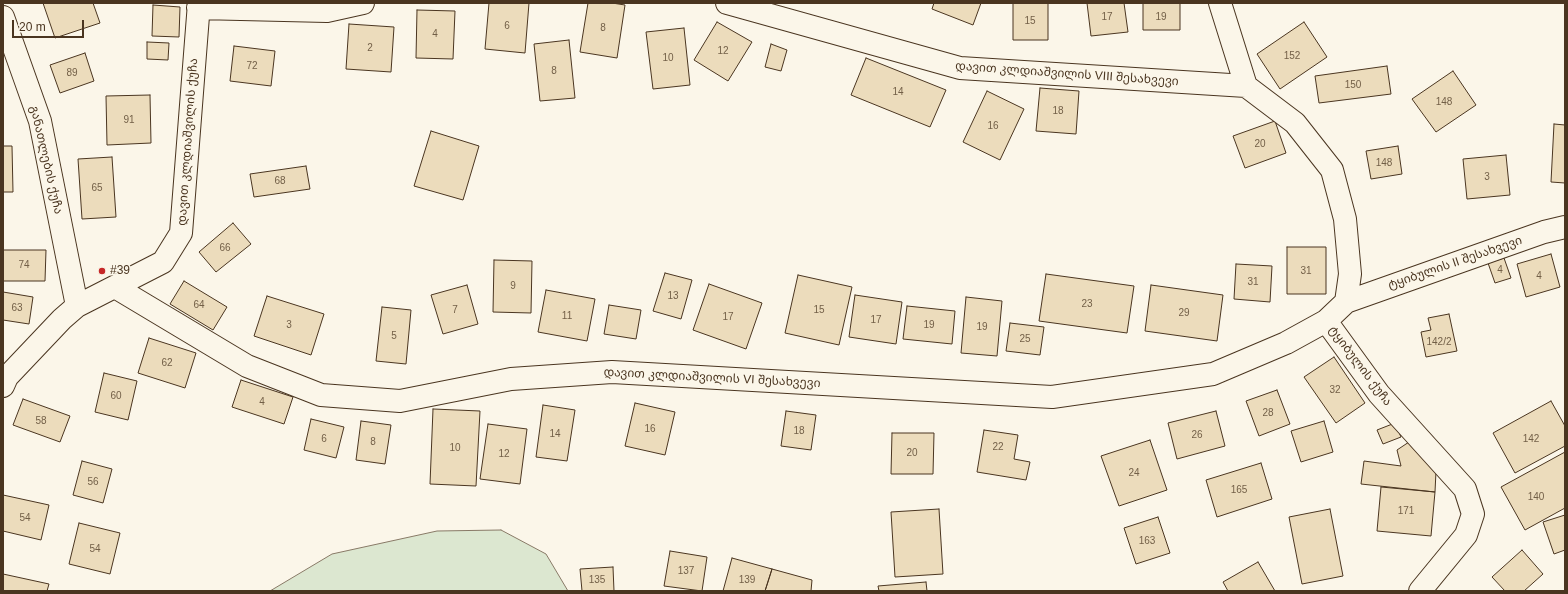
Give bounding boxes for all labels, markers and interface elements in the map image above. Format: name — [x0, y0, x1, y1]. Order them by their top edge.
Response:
house number: 17 — [1101, 11, 1113, 23]
house number: 19 — [1155, 11, 1167, 23]
scale bar — [14, 12, 86, 38]
house number: 15 — [1024, 15, 1036, 27]
text: 20 m — [19, 20, 46, 34]
house number: 6 — [504, 20, 510, 32]
house number: 8 — [600, 22, 606, 34]
house number: 4 — [432, 28, 438, 40]
house number: 2 — [367, 42, 373, 54]
house number: 12 — [717, 45, 729, 57]
house number: 152 — [1284, 50, 1300, 62]
house number: 10 — [662, 52, 674, 64]
street label: დავით კლდიაშვილის ქუჩა — [175, 58, 201, 226]
street label: დავით კლდიაშვილის VIII შესახვევი — [955, 59, 1179, 89]
house number: 72 — [246, 60, 258, 72]
house number: 8 — [551, 65, 557, 77]
house number: 89 — [66, 67, 78, 79]
house number: 150 — [1345, 79, 1361, 91]
house number: 14 — [892, 86, 904, 98]
house number: 148 — [1436, 96, 1452, 108]
street label: განათლების ქუჩა — [27, 104, 65, 216]
house number: 18 — [1052, 105, 1064, 117]
house number: 91 — [123, 114, 135, 126]
house number: 16 — [987, 120, 999, 132]
house number: 20 — [1254, 138, 1266, 150]
house number: 148 — [1376, 157, 1392, 169]
house number: 3 — [1484, 171, 1490, 183]
house number: 68 — [274, 175, 286, 187]
house number: 65 — [91, 182, 103, 194]
street label: ტყიბულის II შესახვევი — [1386, 233, 1524, 293]
house number: 66 — [219, 242, 231, 254]
house number: 74 — [18, 259, 30, 271]
place label: #39 — [110, 264, 130, 278]
house number: 4 — [1497, 264, 1503, 276]
house number: 31 — [1300, 265, 1312, 277]
marker: #39 — [97, 266, 107, 276]
house number: 4 — [1536, 270, 1542, 282]
house number: 31 — [1247, 276, 1259, 288]
house number: 9 — [510, 280, 516, 292]
house number: 13 — [667, 290, 679, 302]
house number: 23 — [1081, 298, 1093, 310]
house number: 64 — [193, 299, 205, 311]
house number: 63 — [11, 302, 23, 314]
house number: 7 — [452, 304, 458, 316]
house number: 15 — [813, 304, 825, 316]
house number: 29 — [1178, 307, 1190, 319]
house number: 11 — [562, 310, 572, 322]
house number: 17 — [722, 311, 734, 323]
house number: 17 — [870, 314, 882, 326]
house number: 3 — [286, 319, 292, 331]
house number: 19 — [923, 319, 935, 331]
house number: 19 — [976, 321, 988, 333]
street label: ტყიბულის ქუჩა — [1325, 323, 1395, 409]
house number: 5 — [391, 330, 397, 342]
house number: 25 — [1019, 333, 1031, 345]
house number: 142/2 — [1426, 336, 1452, 348]
house number: 62 — [161, 357, 173, 369]
street label: დავით კლდიაშვილის VI შესახვევი — [603, 365, 821, 391]
house number: 32 — [1329, 384, 1341, 396]
house number: 60 — [110, 390, 122, 402]
house number: 4 — [259, 396, 265, 408]
house number: 28 — [1262, 407, 1274, 419]
house number: 58 — [35, 415, 47, 427]
house number: 16 — [644, 423, 656, 435]
house number: 18 — [793, 425, 805, 437]
house number: 14 — [549, 428, 561, 440]
house number: 26 — [1191, 429, 1203, 441]
house number: 6 — [321, 433, 327, 445]
house number: 142 — [1523, 433, 1539, 445]
house number: 8 — [370, 436, 376, 448]
house number: 22 — [992, 441, 1004, 453]
house number: 10 — [449, 442, 461, 454]
house number: 20 — [906, 447, 918, 459]
house number: 12 — [498, 448, 510, 460]
house number: 24 — [1128, 467, 1140, 479]
house number: 56 — [87, 476, 99, 488]
house number: 165 — [1231, 484, 1247, 496]
house number: 140 — [1528, 491, 1544, 503]
house number: 171 — [1398, 505, 1414, 517]
house number: 54 — [19, 512, 31, 524]
house number: 163 — [1139, 535, 1155, 547]
house number: 54 — [89, 543, 101, 555]
house number: 137 — [678, 565, 694, 577]
house number: 135 — [589, 574, 605, 586]
house number: 139 — [739, 574, 755, 586]

